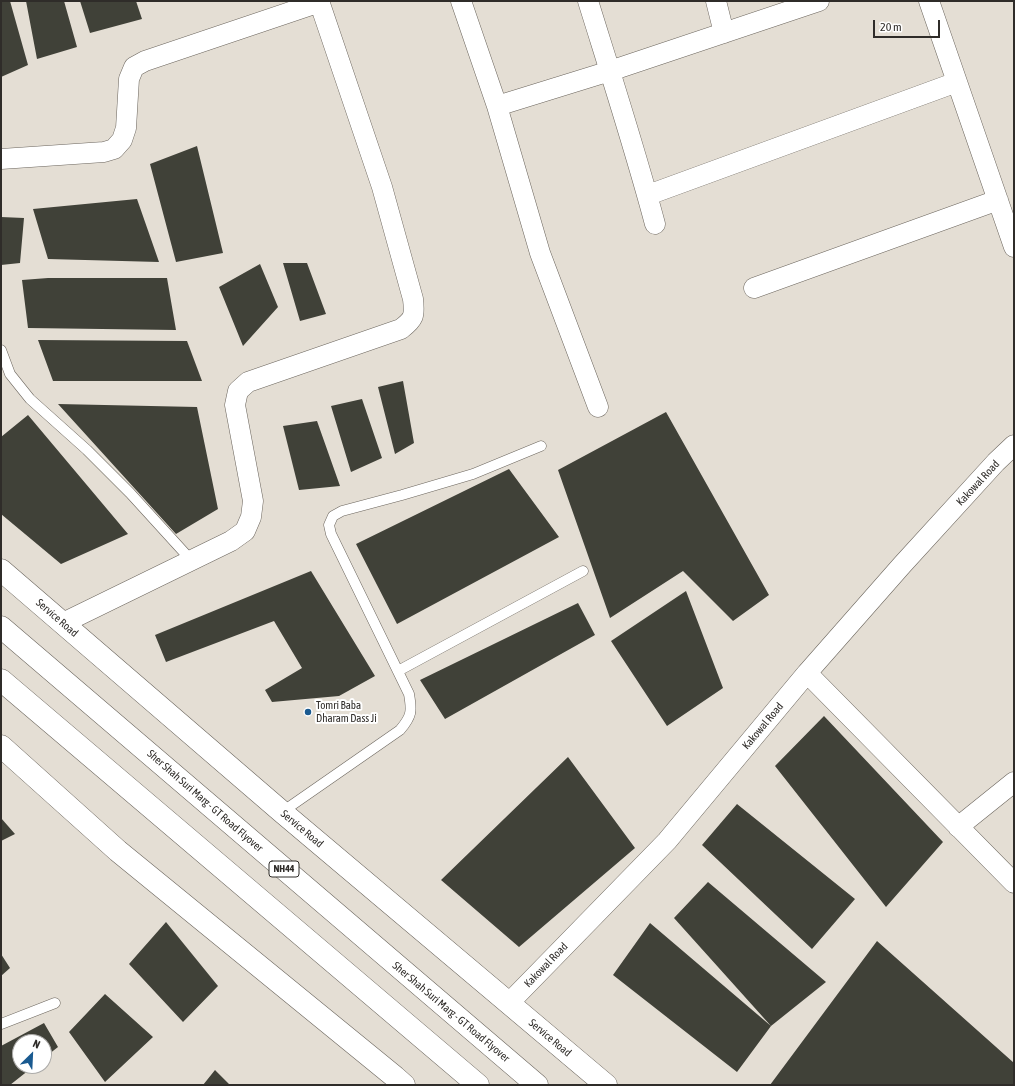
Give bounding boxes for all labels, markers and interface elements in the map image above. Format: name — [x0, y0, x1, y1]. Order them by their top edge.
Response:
scale bar — [875, 12, 942, 38]
text: 20 m — [880, 20, 902, 34]
street label: Kakowal Road — [954, 458, 1002, 508]
street label: Service Road — [33, 596, 81, 640]
place label: Tomri Baba Dharam Dass Ji — [316, 699, 377, 725]
street label: Kakowal Road — [740, 700, 786, 752]
marker: Tomri Baba Dharam Dass Ji — [303, 707, 313, 717]
street label: Sher Shah Suri Marg - GT Road Flyover — [145, 747, 265, 855]
street label: Service Road — [278, 807, 326, 851]
road number: NH44 — [269, 861, 299, 877]
street label: Kakowal Road — [521, 940, 571, 990]
street label: Sher Shah Suri Marg - GT Road Flyover — [390, 959, 512, 1065]
street label: Service Road — [526, 1016, 574, 1060]
north arrow — [12, 1034, 52, 1074]
text: N — [31, 1037, 42, 1051]

